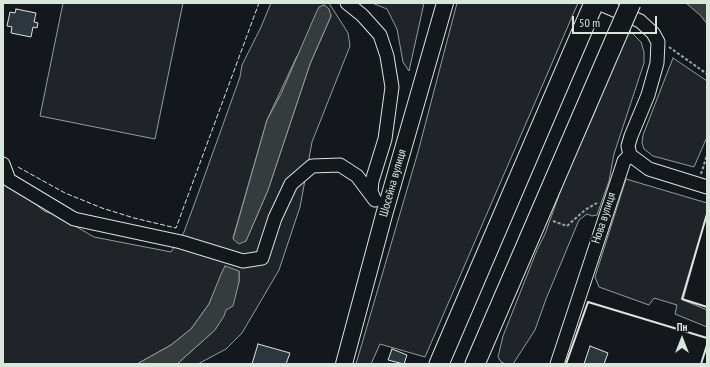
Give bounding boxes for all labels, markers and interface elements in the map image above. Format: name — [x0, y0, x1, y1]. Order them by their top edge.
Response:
scale bar — [574, 8, 659, 34]
text: 50 m — [579, 15, 600, 30]
street label: Шосейна вулиця — [376, 148, 410, 218]
street label: Нова вулиця — [589, 191, 619, 245]
north arrow — [662, 319, 702, 359]
text: Пн — [677, 320, 687, 334]

